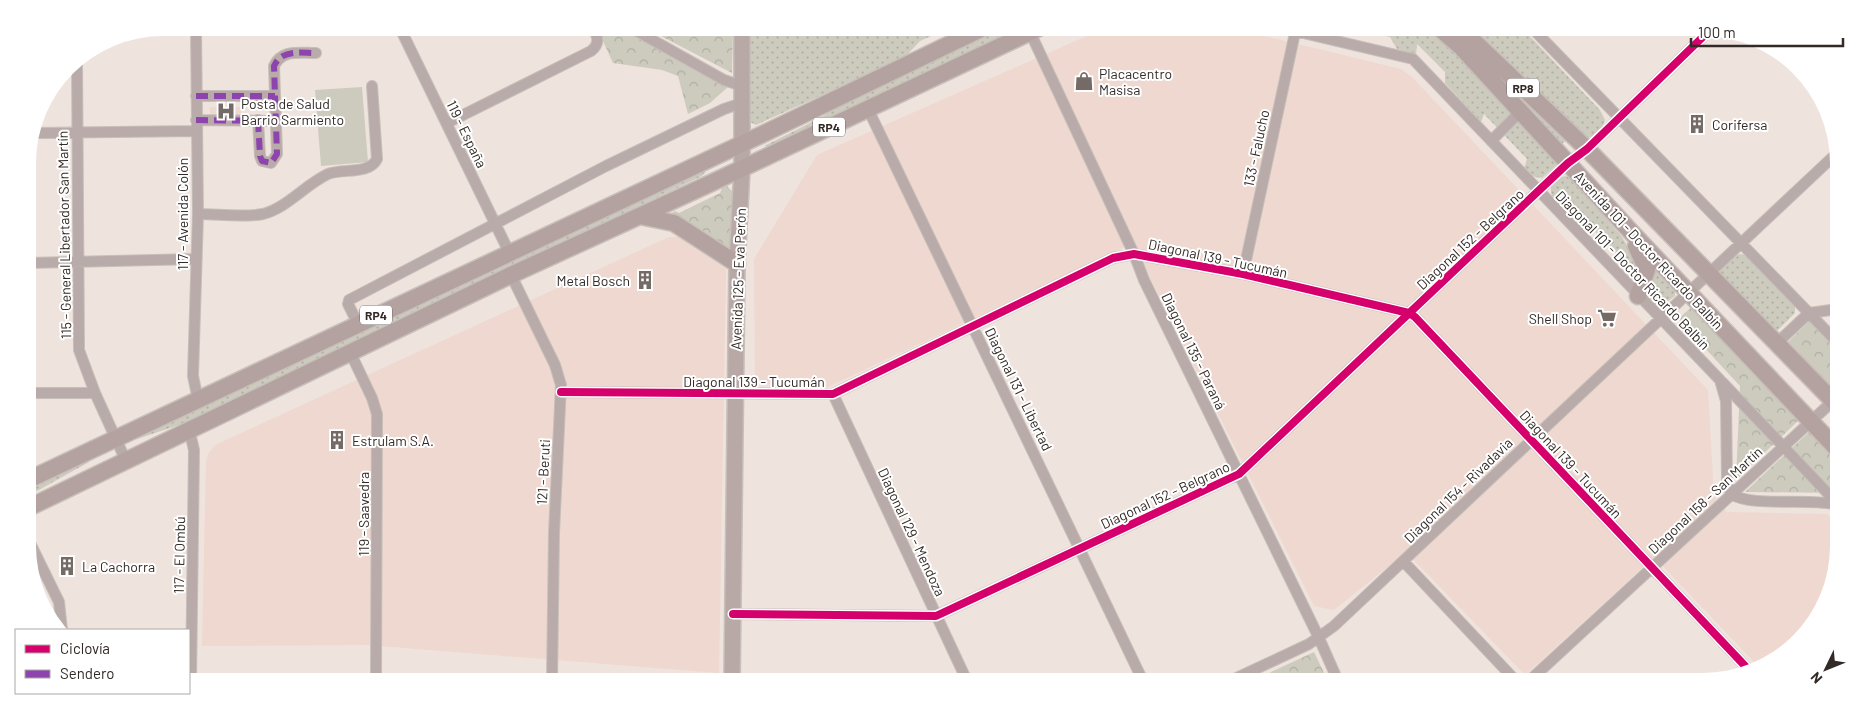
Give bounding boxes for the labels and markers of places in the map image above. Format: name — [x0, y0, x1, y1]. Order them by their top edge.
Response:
place label: Placacentro Masisa — [1099, 65, 1172, 98]
shop icon: Placacentro Masisa — [1073, 70, 1095, 92]
place label: Posta de Salud Barrio Sarmiento — [241, 95, 344, 128]
hospital icon: Posta de Salud Barrio Sarmiento — [215, 100, 237, 122]
building icon: Corifersa — [1686, 113, 1708, 135]
place label: Corifersa — [1712, 116, 1768, 133]
building icon: Metal Bosch — [634, 269, 656, 291]
place label: Metal Bosch — [556, 272, 630, 289]
supermarket icon: Shell Shop — [1596, 307, 1618, 329]
place label: Shell Shop — [1529, 310, 1592, 327]
building icon: Estrulam S.A. — [326, 429, 348, 451]
place label: Estrulam S.A. — [352, 432, 434, 449]
building icon: La Cachorra — [56, 555, 78, 577]
place label: La Cachorra — [82, 558, 155, 575]

